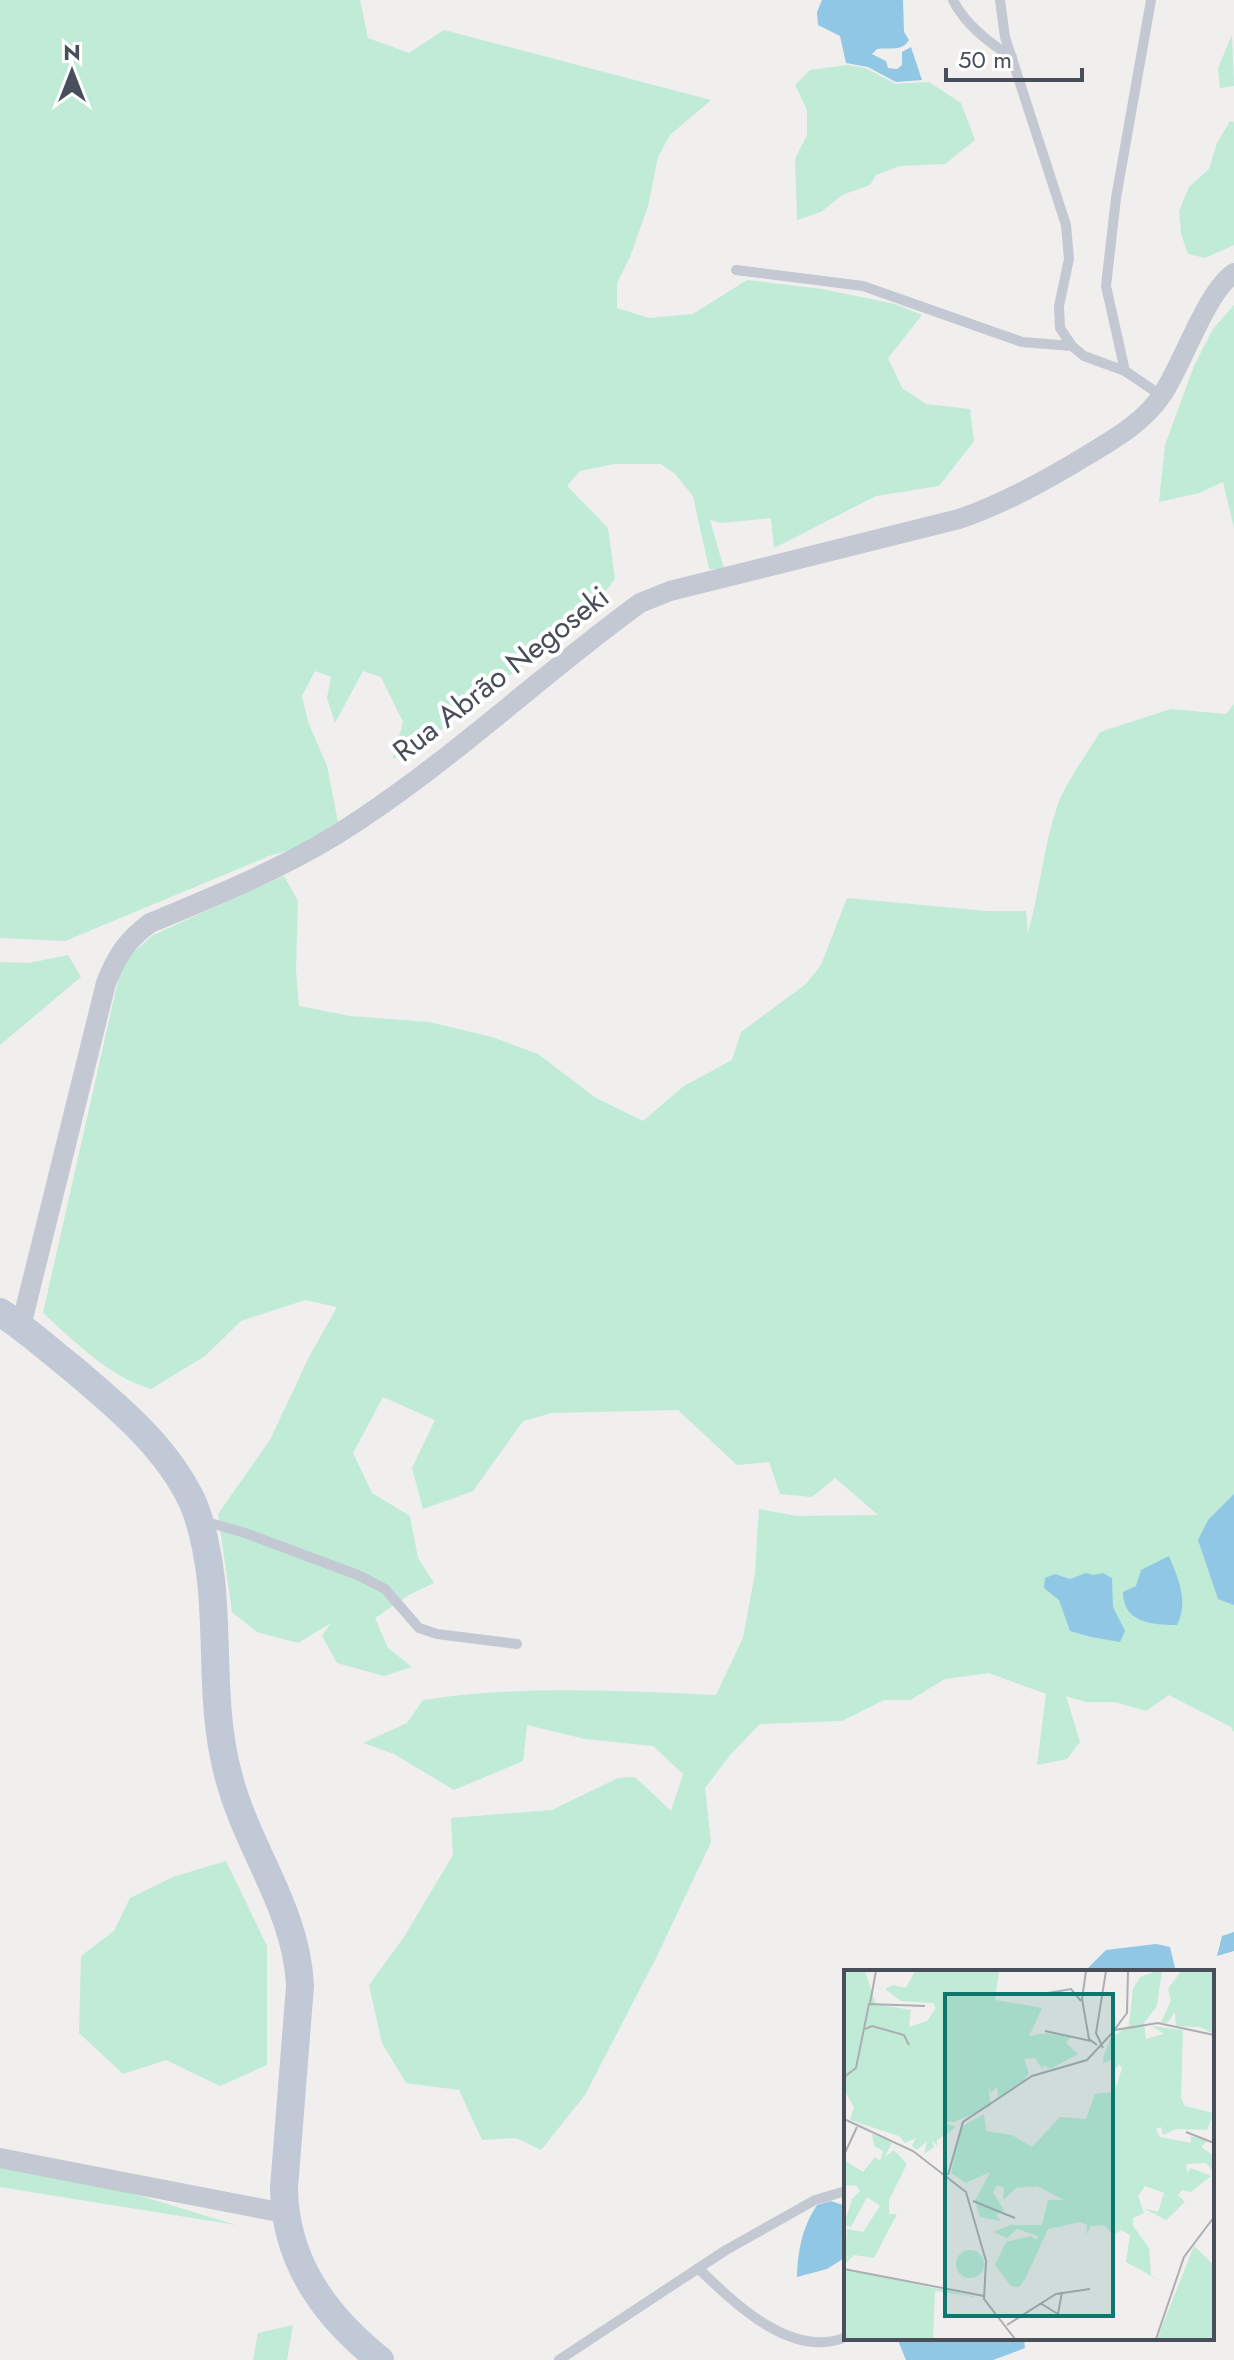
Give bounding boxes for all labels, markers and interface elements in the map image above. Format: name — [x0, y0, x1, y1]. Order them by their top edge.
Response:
north arrow — [32, 32, 112, 112]
scale bar — [946, 32, 1082, 82]
text: N — [63, 36, 81, 68]
text: 50 m — [958, 42, 1012, 77]
street label: Rua Abrão Negoseki — [384, 575, 618, 772]
inset map — [844, 1970, 1214, 2340]

